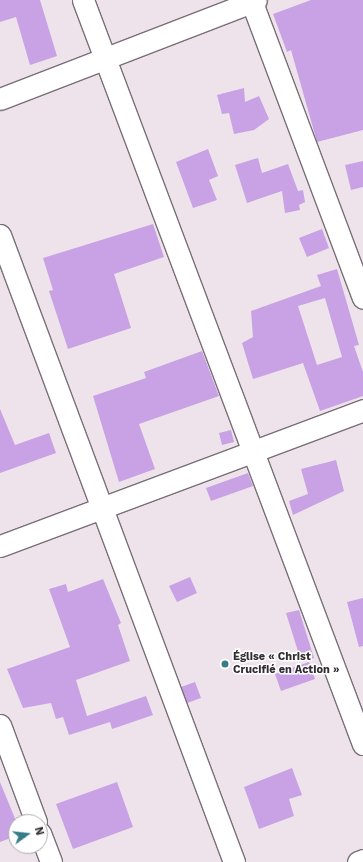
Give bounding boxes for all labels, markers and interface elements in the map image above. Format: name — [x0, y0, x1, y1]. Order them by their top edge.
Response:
place label: Église « Christ Crucifié en Action » — [233, 651, 340, 677]
marker: Église « Christ Crucifié en Action » — [220, 659, 230, 669]
north arrow — [8, 814, 48, 854]
text: N — [32, 825, 46, 837]

